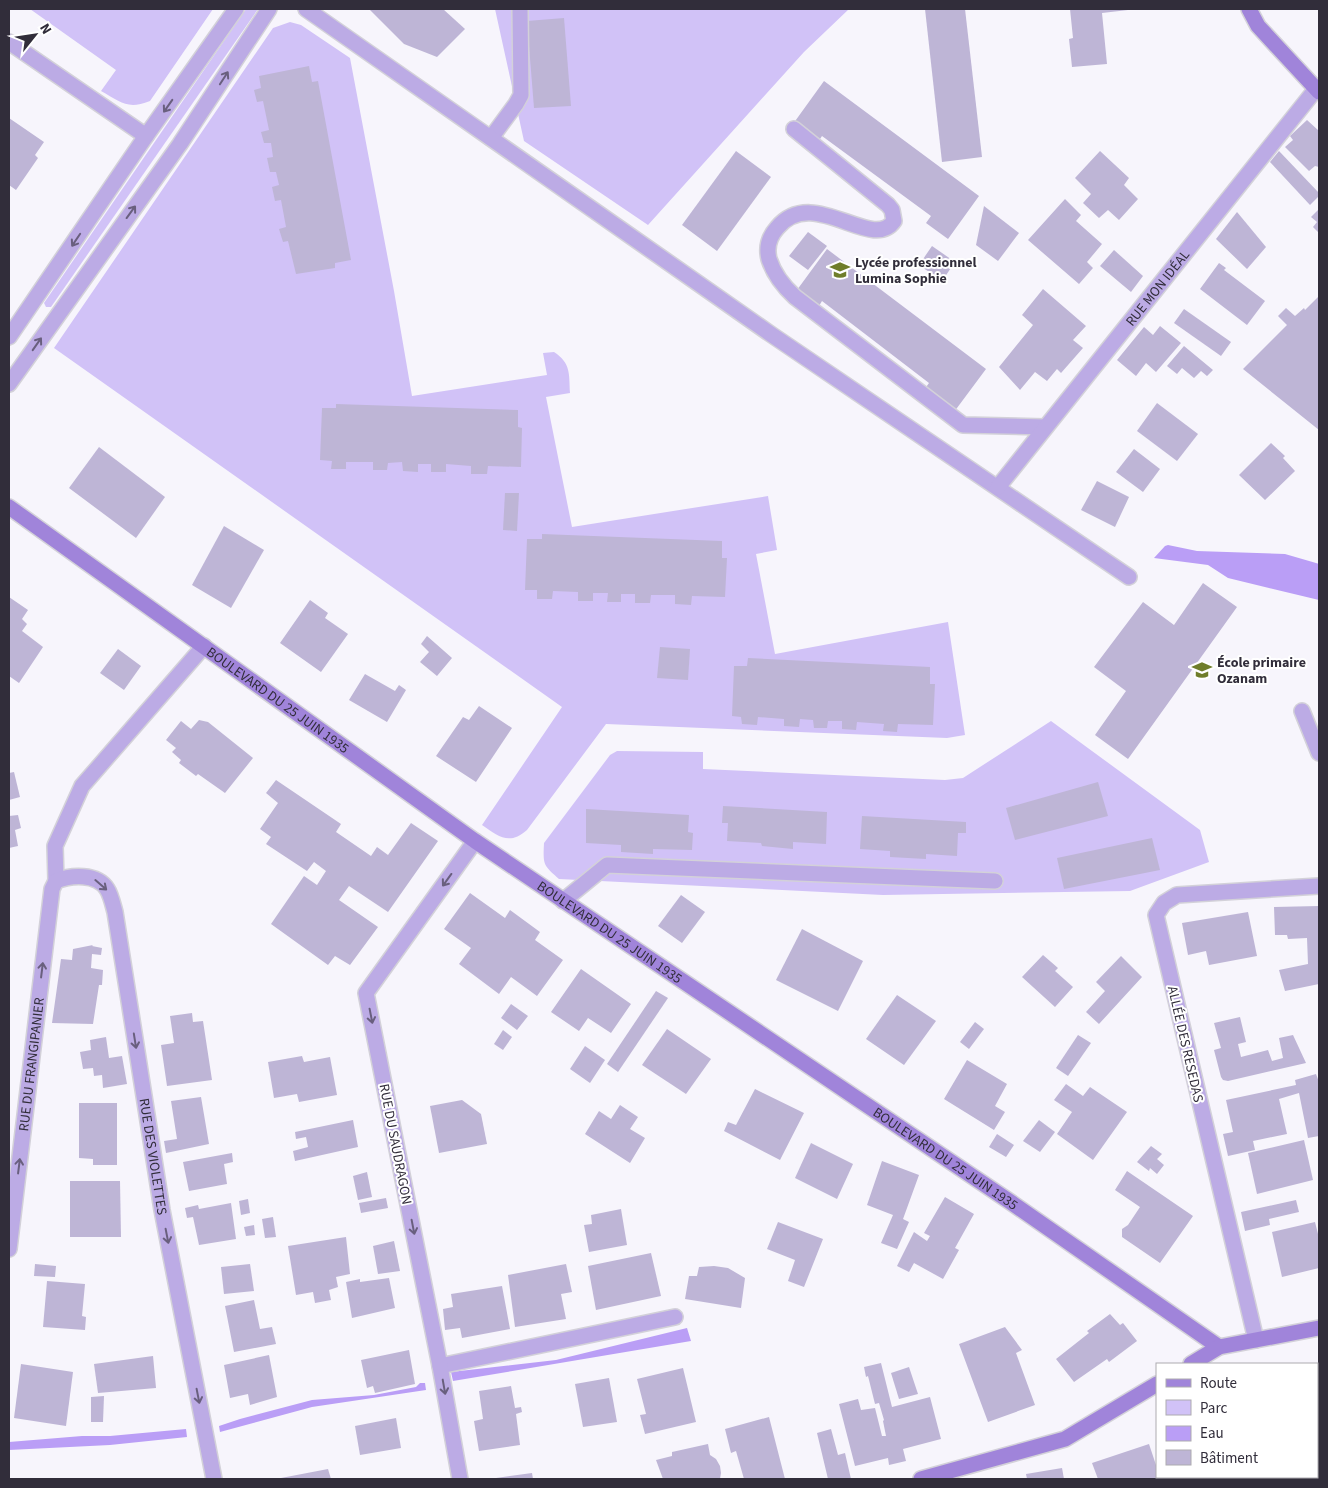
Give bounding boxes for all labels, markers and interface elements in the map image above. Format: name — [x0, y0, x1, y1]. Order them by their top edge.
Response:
north arrow — [10, 10, 60, 60]
text: N — [34, 20, 56, 38]
one-way arrow — [219, 71, 229, 85]
one-way arrow — [163, 99, 173, 113]
one-way arrow — [126, 206, 137, 219]
one-way arrow — [71, 232, 81, 246]
street label: RUE MON IDÉAL — [1121, 246, 1195, 331]
place label: Lycée professionnel Lumina Sophie — [855, 253, 977, 289]
school or university icon: Lycée professionnel Lumina Sophie — [829, 259, 851, 281]
one-way arrow — [32, 337, 42, 351]
street label: BOULEVARD DU 25 JUIN 1935 — [202, 643, 353, 759]
place label: École primaire Ozanam — [1217, 653, 1306, 689]
school or university icon: École primaire Ozanam — [1191, 659, 1213, 681]
one-way arrow — [442, 873, 452, 887]
street label: BOULEVARD DU 25 JUIN 1935 — [533, 877, 686, 989]
one-way arrow — [95, 879, 108, 890]
one-way arrow — [37, 962, 47, 978]
street label: ALLÉE DES RESEDAS — [1162, 984, 1208, 1104]
street label: RUE DU FRANGIPANIER — [14, 996, 50, 1132]
one-way arrow — [367, 1008, 376, 1024]
one-way arrow — [130, 1033, 140, 1049]
street label: RUE DU SAUDRAGON — [374, 1082, 417, 1206]
street label: RUE DES VIOLETTES — [134, 1097, 172, 1217]
street label: BOULEVARD DU 25 JUIN 1935 — [869, 1103, 1022, 1215]
one-way arrow — [14, 1158, 24, 1174]
one-way arrow — [409, 1219, 418, 1235]
one-way arrow — [163, 1228, 172, 1244]
legend — [1156, 1363, 1318, 1478]
text: Route — [1200, 1373, 1237, 1394]
one-way arrow — [439, 1378, 449, 1394]
one-way arrow — [193, 1387, 203, 1403]
text: Parc — [1200, 1398, 1227, 1419]
text: Eau — [1200, 1423, 1224, 1444]
text: Bâtiment — [1200, 1448, 1258, 1469]

